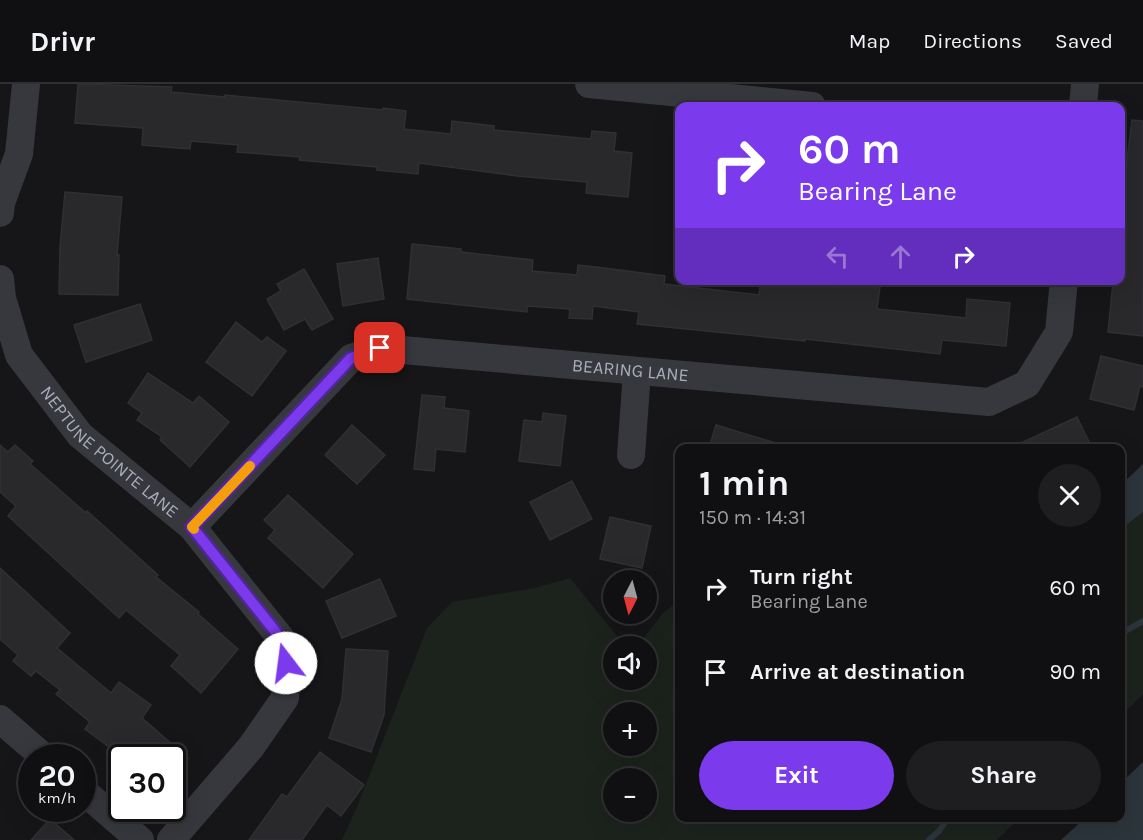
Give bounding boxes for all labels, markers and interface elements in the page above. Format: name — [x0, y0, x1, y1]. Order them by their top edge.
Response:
text: Drivr — [30, 25, 95, 58]
text: Map — [849, 29, 890, 53]
text: Directions — [923, 29, 1022, 53]
text: Saved — [1055, 29, 1113, 53]
text: 60 m — [798, 124, 901, 174]
icon: right — [699, 126, 777, 204]
text: Bearing Lane — [798, 175, 957, 207]
icon: left — [821, 240, 854, 273]
icon: ahead — [884, 240, 917, 273]
icon: right — [947, 240, 980, 273]
pin — [354, 322, 405, 373]
icon: arrive — [363, 331, 396, 364]
street label: BEARING LANE — [571, 354, 690, 386]
street label: NEPTUNE POINTE LANE — [36, 381, 183, 523]
text: 1 min — [699, 462, 789, 504]
button: close — [1038, 464, 1101, 527]
text: 150 m · 14:31 — [699, 506, 806, 529]
text: Turn right — [750, 564, 853, 590]
north arrow — [603, 570, 657, 624]
map controls — [603, 570, 657, 822]
icon: right — [699, 572, 732, 605]
text: 60 m — [1050, 575, 1101, 601]
text: Bearing Lane — [750, 590, 868, 613]
position arrow — [254, 631, 318, 695]
button: sound — [603, 636, 657, 690]
icon: arrive — [699, 656, 732, 689]
text: Arrive at destination — [750, 659, 965, 685]
text: 90 m — [1049, 659, 1101, 685]
button: + — [603, 702, 657, 756]
button: Exit — [699, 741, 894, 810]
button: Share — [906, 741, 1101, 810]
speed limit sign: 30 — [108, 744, 186, 822]
text: 20 — [38, 758, 76, 794]
button: − — [603, 768, 657, 822]
text: km/h — [38, 789, 76, 807]

